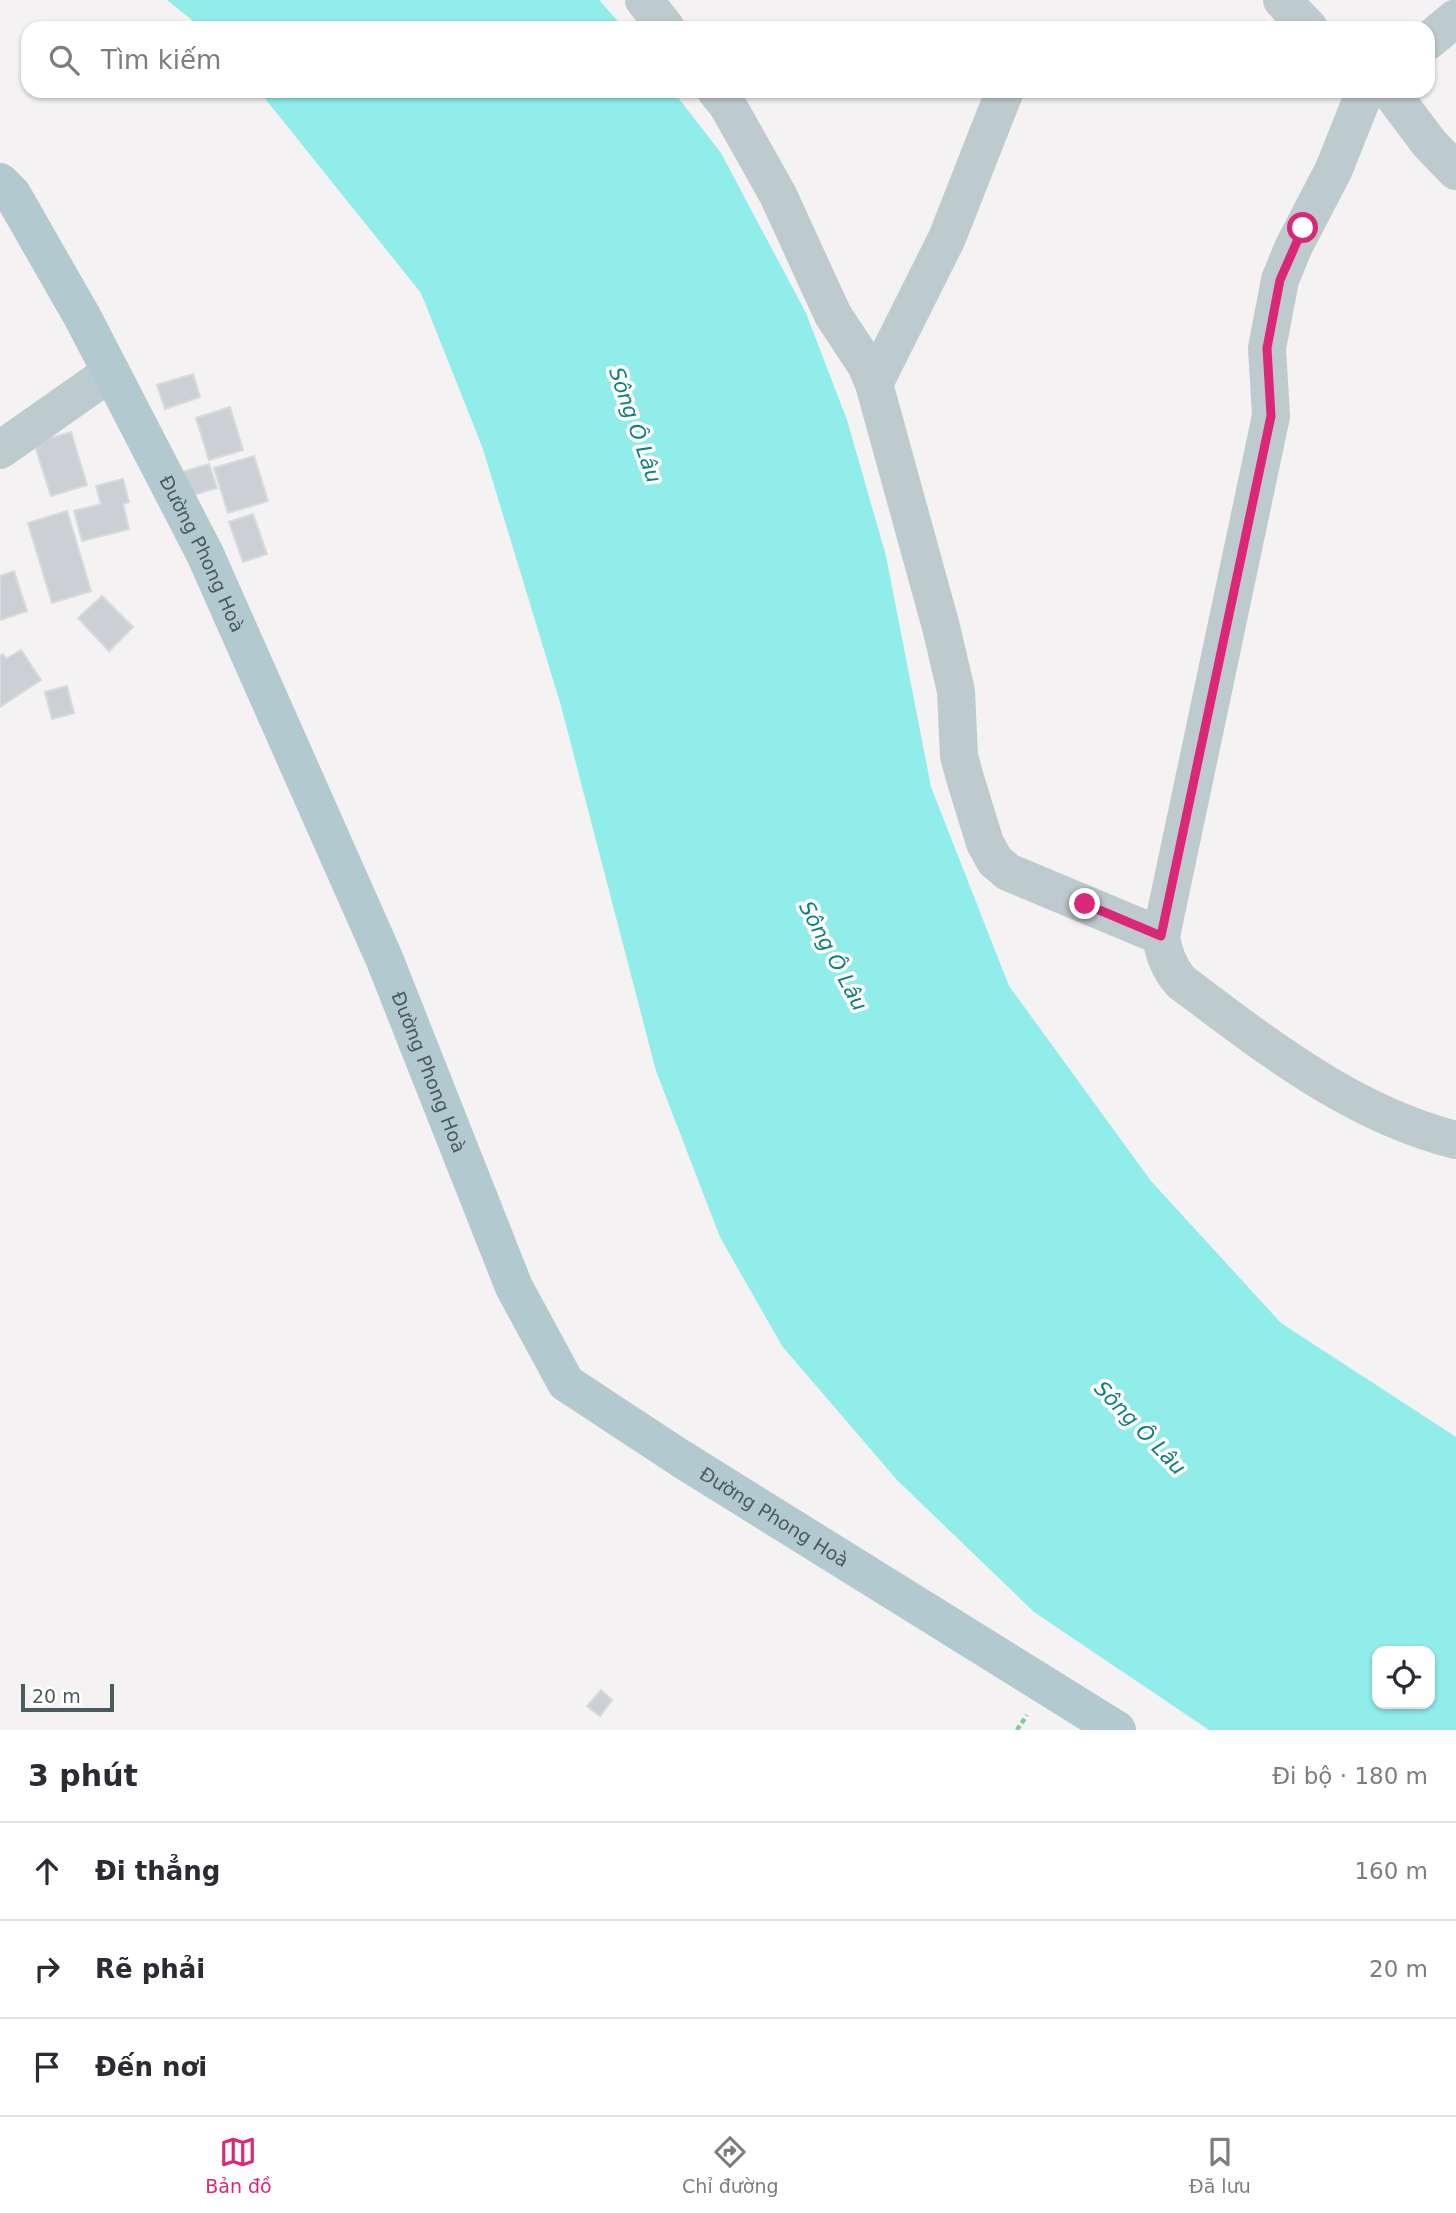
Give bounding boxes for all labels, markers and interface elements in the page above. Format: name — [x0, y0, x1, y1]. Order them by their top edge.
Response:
search box — [21, 21, 1435, 98]
icon: search — [45, 41, 83, 79]
text: Tìm kiếm — [101, 45, 221, 75]
route start — [1287, 212, 1318, 243]
water label: Sông Ô Lâu — [604, 364, 667, 486]
street label: Đường Phong Hoà — [155, 471, 249, 635]
route end — [1069, 888, 1100, 919]
water label: Sông Ô Lâu — [794, 897, 873, 1015]
street label: Đường Phong Hoà — [387, 988, 471, 1156]
water label: Sông Ô Lâu — [1089, 1376, 1191, 1480]
street label: Đường Phong Hoà — [696, 1462, 853, 1571]
map controls — [1372, 1646, 1435, 1709]
button: locate — [1372, 1646, 1435, 1709]
scale bar — [21, 1681, 114, 1713]
text: 20 m — [32, 1685, 81, 1707]
text: 3 phút — [28, 1758, 138, 1793]
text: Đi bộ · 180 m — [1272, 1763, 1428, 1789]
icon: ahead — [28, 1852, 66, 1890]
text: Đi thẳng — [95, 1856, 220, 1886]
text: 160 m — [1354, 1858, 1428, 1884]
icon: right — [28, 1950, 66, 1988]
text: Rẽ phải — [95, 1954, 205, 1984]
text: 20 m — [1369, 1956, 1428, 1982]
icon: arrive — [28, 2048, 66, 2086]
text: Đến nơi — [95, 2052, 207, 2082]
tab: Bản đồ — [205, 2133, 272, 2197]
tab: Chỉ đường — [682, 2133, 779, 2197]
tab: Đã lưu — [1189, 2133, 1251, 2197]

